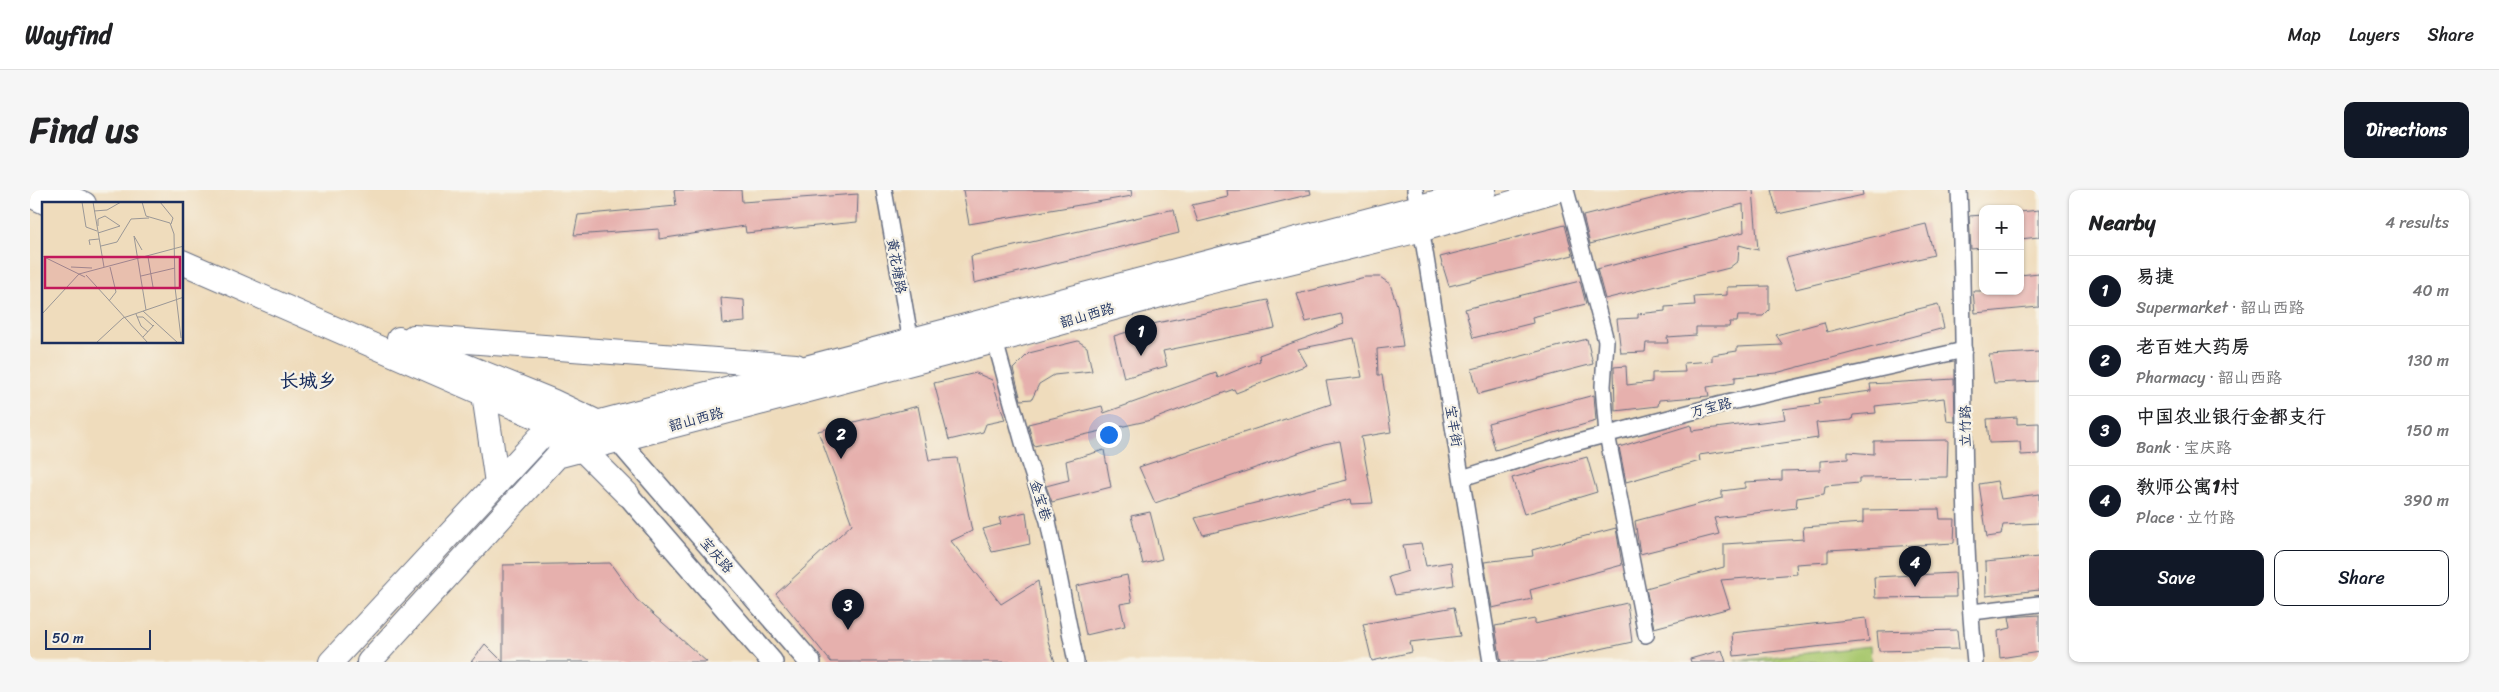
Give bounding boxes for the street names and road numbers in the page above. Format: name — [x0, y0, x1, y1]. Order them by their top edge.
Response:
street label: 黄花塘路 — [879, 236, 914, 296]
street label: 韶山西路 — [1057, 296, 1117, 335]
street label: 万宝路 — [1688, 390, 1735, 425]
street label: 韶山西路 — [666, 400, 726, 439]
street label: 宝丰街 — [1438, 403, 1469, 449]
street label: 立竹路 — [1953, 405, 1978, 447]
street label: 金宝巷 — [1022, 476, 1059, 525]
street label: 宝庆路 — [693, 531, 740, 579]

